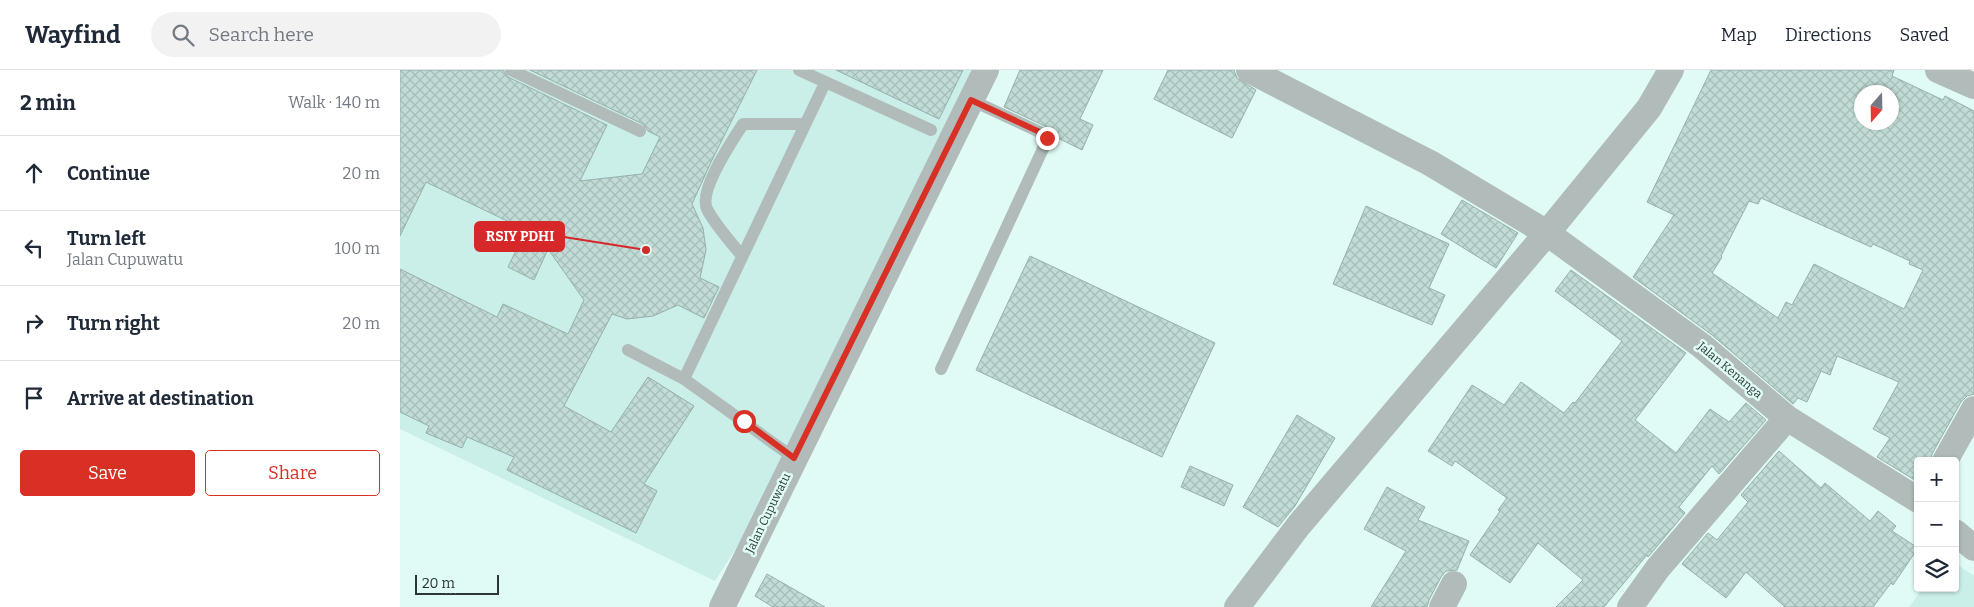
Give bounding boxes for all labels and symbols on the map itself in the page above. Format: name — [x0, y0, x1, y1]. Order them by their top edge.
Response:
north arrow — [1854, 85, 1899, 130]
route end — [1036, 127, 1059, 150]
callout: RSIY PDHI — [475, 222, 564, 251]
text: RSIY PDHI — [486, 228, 554, 245]
street label: Jalan Kenanga — [1694, 338, 1765, 401]
route start — [733, 410, 756, 433]
street label: Jalan Cupuwatu — [742, 470, 794, 556]
scale bar — [415, 572, 499, 595]

